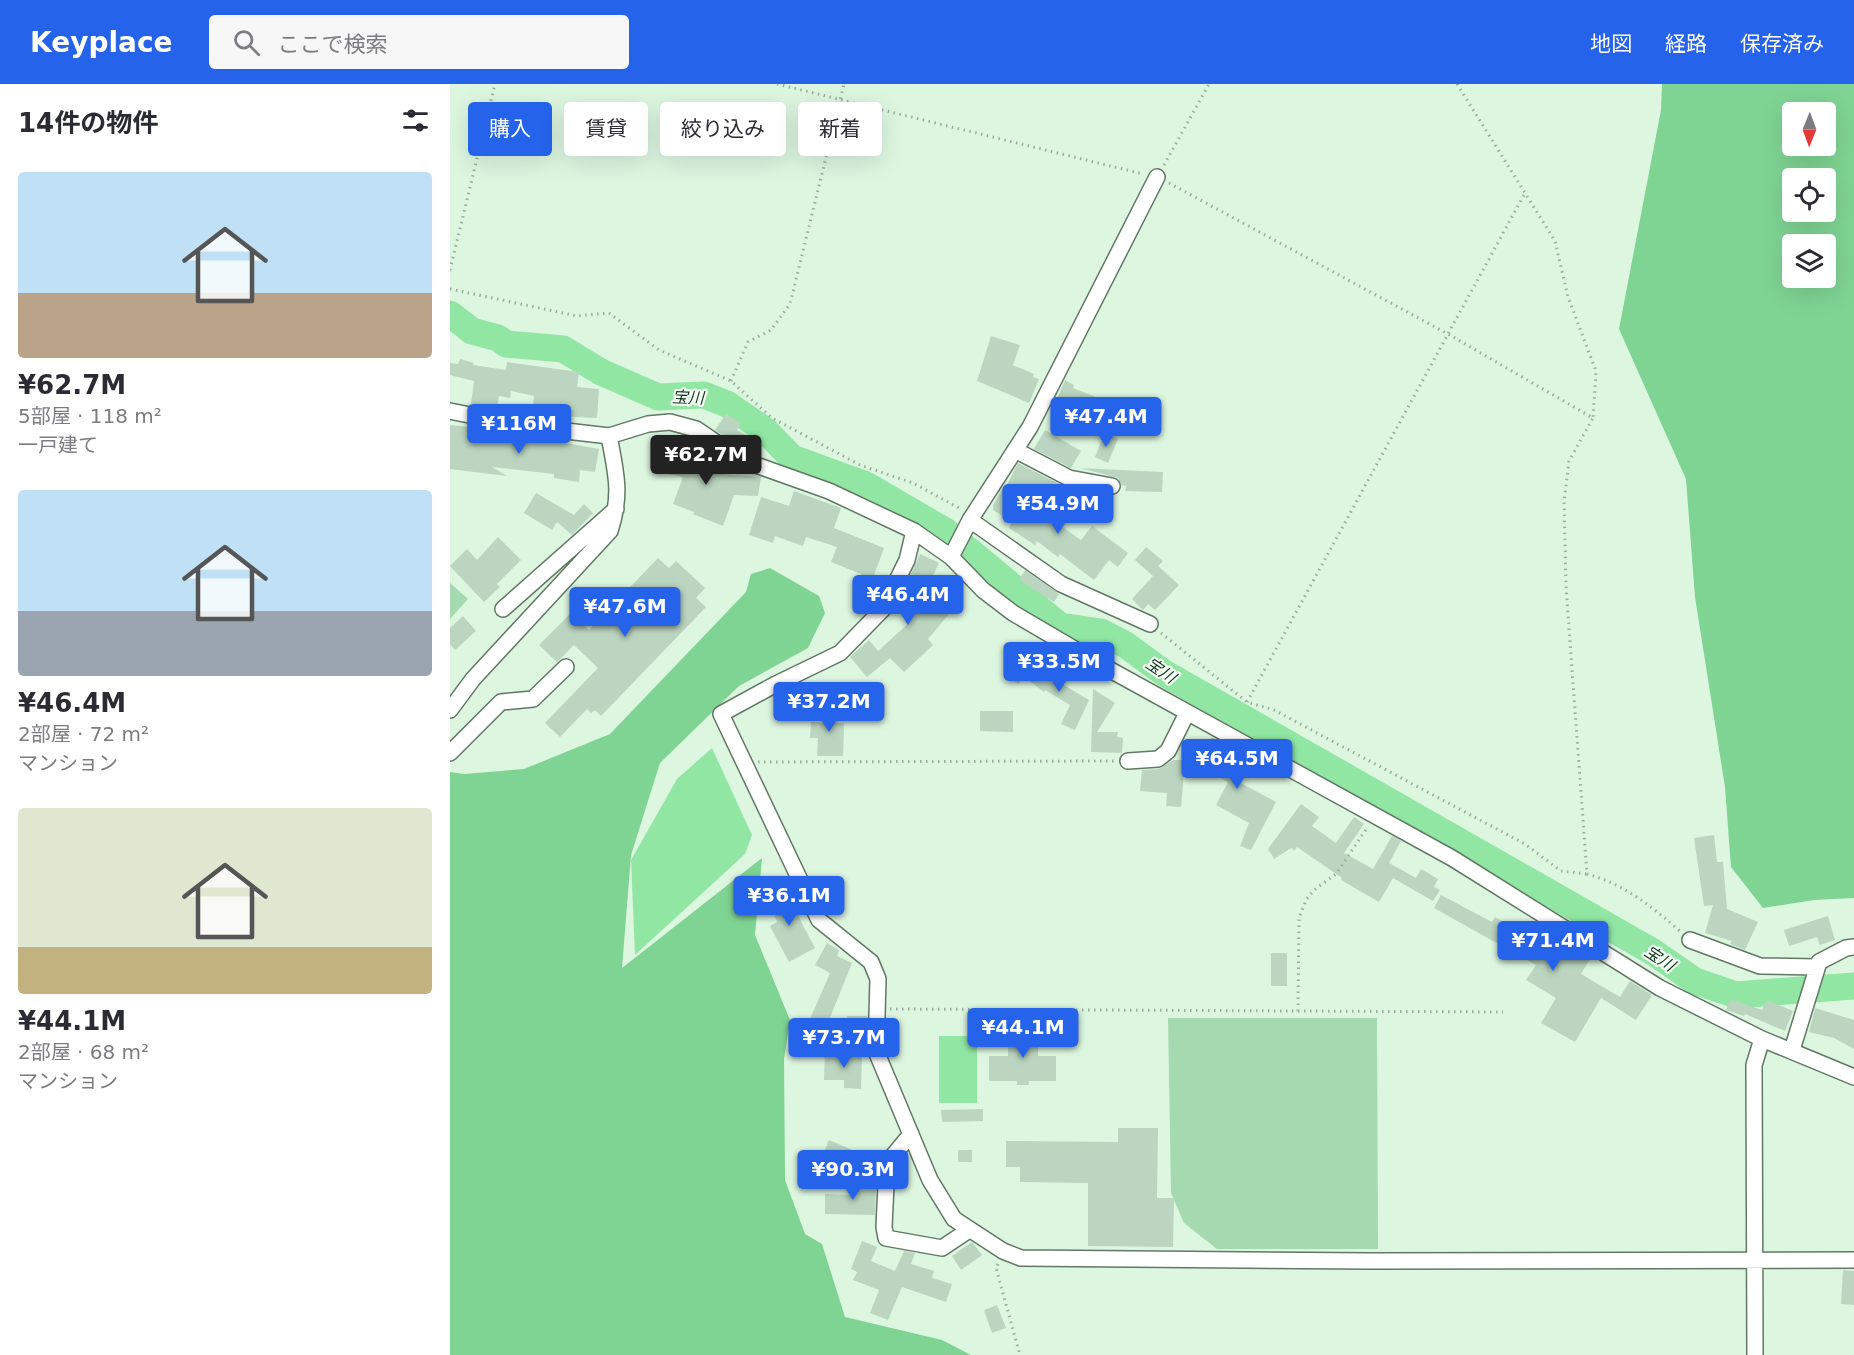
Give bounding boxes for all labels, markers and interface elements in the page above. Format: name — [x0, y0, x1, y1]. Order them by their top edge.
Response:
search box — [209, 15, 629, 69]
text: Keyplace — [30, 26, 173, 59]
icon: search — [230, 26, 263, 59]
text: ここで検索 — [278, 32, 388, 57]
text: 地図 — [1590, 32, 1632, 56]
text: 経路 — [1665, 32, 1707, 56]
text: 保存済み — [1740, 32, 1824, 56]
chip: 購入 — [468, 102, 552, 156]
chip: 賃貸 — [564, 102, 648, 156]
chip: 絞り込み — [660, 102, 786, 156]
chip: 新着 — [798, 102, 882, 156]
north arrow — [1782, 102, 1836, 156]
map controls — [1782, 102, 1836, 288]
icon: filters — [399, 104, 432, 137]
text: 14件の物件 — [18, 108, 158, 138]
button: locate — [1782, 168, 1836, 222]
icon: home — [171, 211, 279, 319]
button: layers — [1782, 234, 1836, 288]
text: ¥62.7M — [18, 370, 126, 400]
water label: 宝川 — [672, 387, 706, 408]
pin: ¥47.4M — [1057, 397, 1155, 448]
text: 5部屋 · 118 m² — [18, 404, 162, 428]
pin: ¥116M — [477, 404, 561, 455]
text: ¥47.4M — [1064, 404, 1148, 428]
text: ¥116M — [481, 411, 557, 435]
text: 一戸建て — [18, 433, 98, 457]
pin: ¥62.7M — [657, 435, 755, 486]
text: ¥62.7M — [664, 442, 748, 466]
pin: ¥54.9M — [1009, 484, 1107, 535]
text: ¥54.9M — [1016, 491, 1100, 515]
icon: home — [171, 529, 279, 637]
pin: ¥46.4M — [859, 575, 957, 626]
text: ¥46.4M — [866, 582, 950, 606]
pin: ¥47.6M — [576, 587, 674, 638]
text: ¥47.6M — [583, 594, 667, 618]
pin: ¥33.5M — [1010, 642, 1108, 693]
text: ¥33.5M — [1017, 649, 1101, 673]
water label: 宝川 — [1142, 654, 1181, 688]
pin: ¥37.2M — [780, 682, 878, 733]
text: ¥46.4M — [18, 688, 126, 718]
text: ¥37.2M — [787, 689, 871, 713]
text: 2部屋 · 72 m² — [18, 722, 149, 746]
pin: ¥64.5M — [1188, 739, 1286, 790]
text: ¥64.5M — [1195, 746, 1279, 770]
text: マンション — [18, 751, 118, 775]
icon: home — [171, 847, 279, 955]
pin: ¥36.1M — [740, 876, 838, 927]
text: ¥36.1M — [747, 883, 831, 907]
pin: ¥71.4M — [1504, 921, 1602, 972]
text: ¥71.4M — [1511, 928, 1595, 952]
water label: 宝川 — [1641, 942, 1680, 976]
text: ¥44.1M — [18, 1006, 126, 1036]
pin: ¥44.1M — [974, 1008, 1072, 1059]
text: ¥44.1M — [981, 1015, 1065, 1039]
pin: ¥73.7M — [795, 1018, 893, 1069]
text: ¥73.7M — [802, 1025, 886, 1049]
text: 2部屋 · 68 m² — [18, 1040, 149, 1064]
text: マンション — [18, 1069, 118, 1093]
pin: ¥90.3M — [804, 1150, 902, 1201]
text: ¥90.3M — [811, 1157, 895, 1181]

